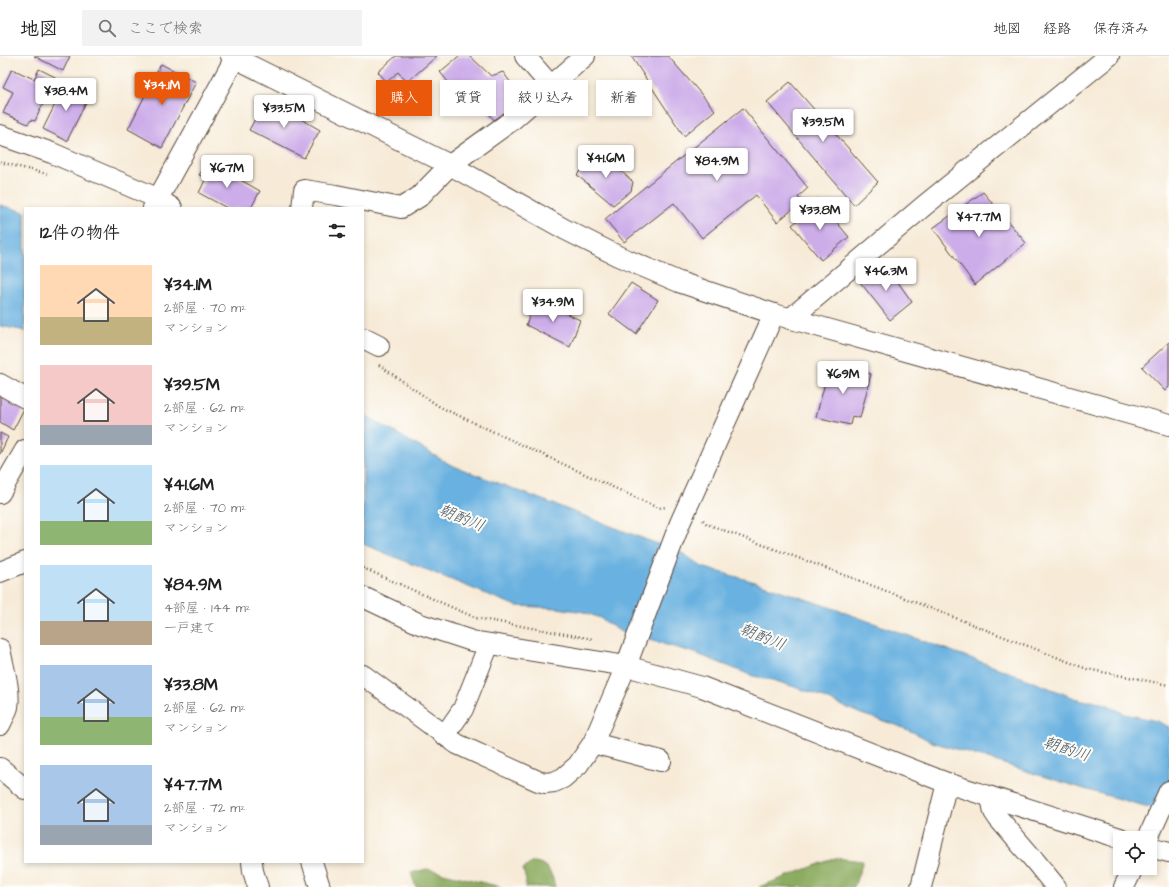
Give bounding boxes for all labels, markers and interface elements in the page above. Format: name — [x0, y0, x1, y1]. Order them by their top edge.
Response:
search box — [82, 10, 362, 46]
text: 地図 — [20, 16, 58, 43]
icon: search — [96, 17, 118, 39]
text: ここで検索 — [128, 18, 203, 39]
text: 地図 — [993, 19, 1021, 39]
text: 経路 — [1043, 19, 1071, 39]
text: 保存済み — [1093, 19, 1149, 39]
pin: ¥34.1M — [129, 72, 195, 106]
text: ¥34.1M — [144, 76, 180, 94]
pin: ¥38.4M — [33, 78, 99, 112]
chip: 購入 — [376, 80, 432, 116]
chip: 賃貸 — [440, 80, 496, 116]
chip: 絞り込み — [504, 80, 588, 116]
chip: 新着 — [596, 80, 652, 116]
text: ¥38.4M — [44, 82, 88, 100]
pin: ¥33.5M — [251, 95, 317, 129]
text: ¥33.5M — [263, 99, 305, 117]
pin: ¥39.5M — [790, 109, 856, 143]
text: ¥39.5M — [802, 113, 844, 131]
pin: ¥41.6M — [573, 145, 639, 179]
pin: ¥84.9M — [684, 148, 750, 182]
text: ¥41.6M — [587, 149, 625, 167]
text: ¥84.9M — [695, 152, 739, 170]
pin: ¥67M — [203, 155, 251, 189]
text: ¥67M — [210, 159, 244, 177]
pin: ¥33.8M — [787, 197, 853, 231]
text: ¥33.8M — [799, 201, 841, 219]
pin: ¥47.7M — [946, 204, 1012, 238]
text: ¥47.7M — [957, 208, 1001, 226]
icon: filters — [326, 220, 348, 242]
text: 12件の物件 — [40, 221, 120, 245]
pin: ¥46.3M — [853, 258, 919, 292]
text: ¥46.3M — [864, 262, 908, 280]
text: ¥34.1M — [164, 273, 212, 297]
icon: home — [72, 281, 120, 329]
pin: ¥34.9M — [520, 289, 586, 323]
text: ¥34.9M — [532, 293, 574, 311]
text: 2部屋 · 70 m² — [164, 299, 246, 317]
text: マンション — [164, 319, 228, 337]
pin: ¥69M — [819, 361, 867, 395]
text: ¥69M — [826, 365, 860, 383]
text: ¥39.5M — [164, 373, 220, 397]
icon: home — [72, 381, 120, 429]
text: 2部屋 · 62 m² — [164, 399, 245, 417]
text: マンション — [164, 419, 228, 437]
text: ¥41.6M — [164, 473, 214, 497]
icon: home — [72, 481, 120, 529]
text: 2部屋 · 70 m² — [164, 499, 246, 517]
water label: 朝酌川 — [435, 499, 488, 537]
text: マンション — [164, 519, 228, 537]
text: ¥84.9M — [164, 573, 222, 597]
icon: home — [72, 581, 120, 629]
text: 4部屋 · 144 m² — [164, 599, 251, 617]
water label: 朝酌川 — [736, 618, 789, 656]
text: 一戸建て — [164, 619, 216, 637]
text: ¥33.8M — [164, 673, 218, 697]
icon: home — [72, 681, 120, 729]
text: 2部屋 · 62 m² — [164, 699, 245, 717]
text: マンション — [164, 719, 228, 737]
water label: 朝酌川 — [1040, 731, 1093, 767]
text: ¥47.7M — [164, 773, 222, 797]
icon: home — [72, 781, 120, 829]
text: 2部屋 · 72 m² — [164, 799, 245, 817]
text: マンション — [164, 819, 228, 837]
map controls — [1113, 831, 1157, 875]
button: locate — [1113, 831, 1157, 875]

